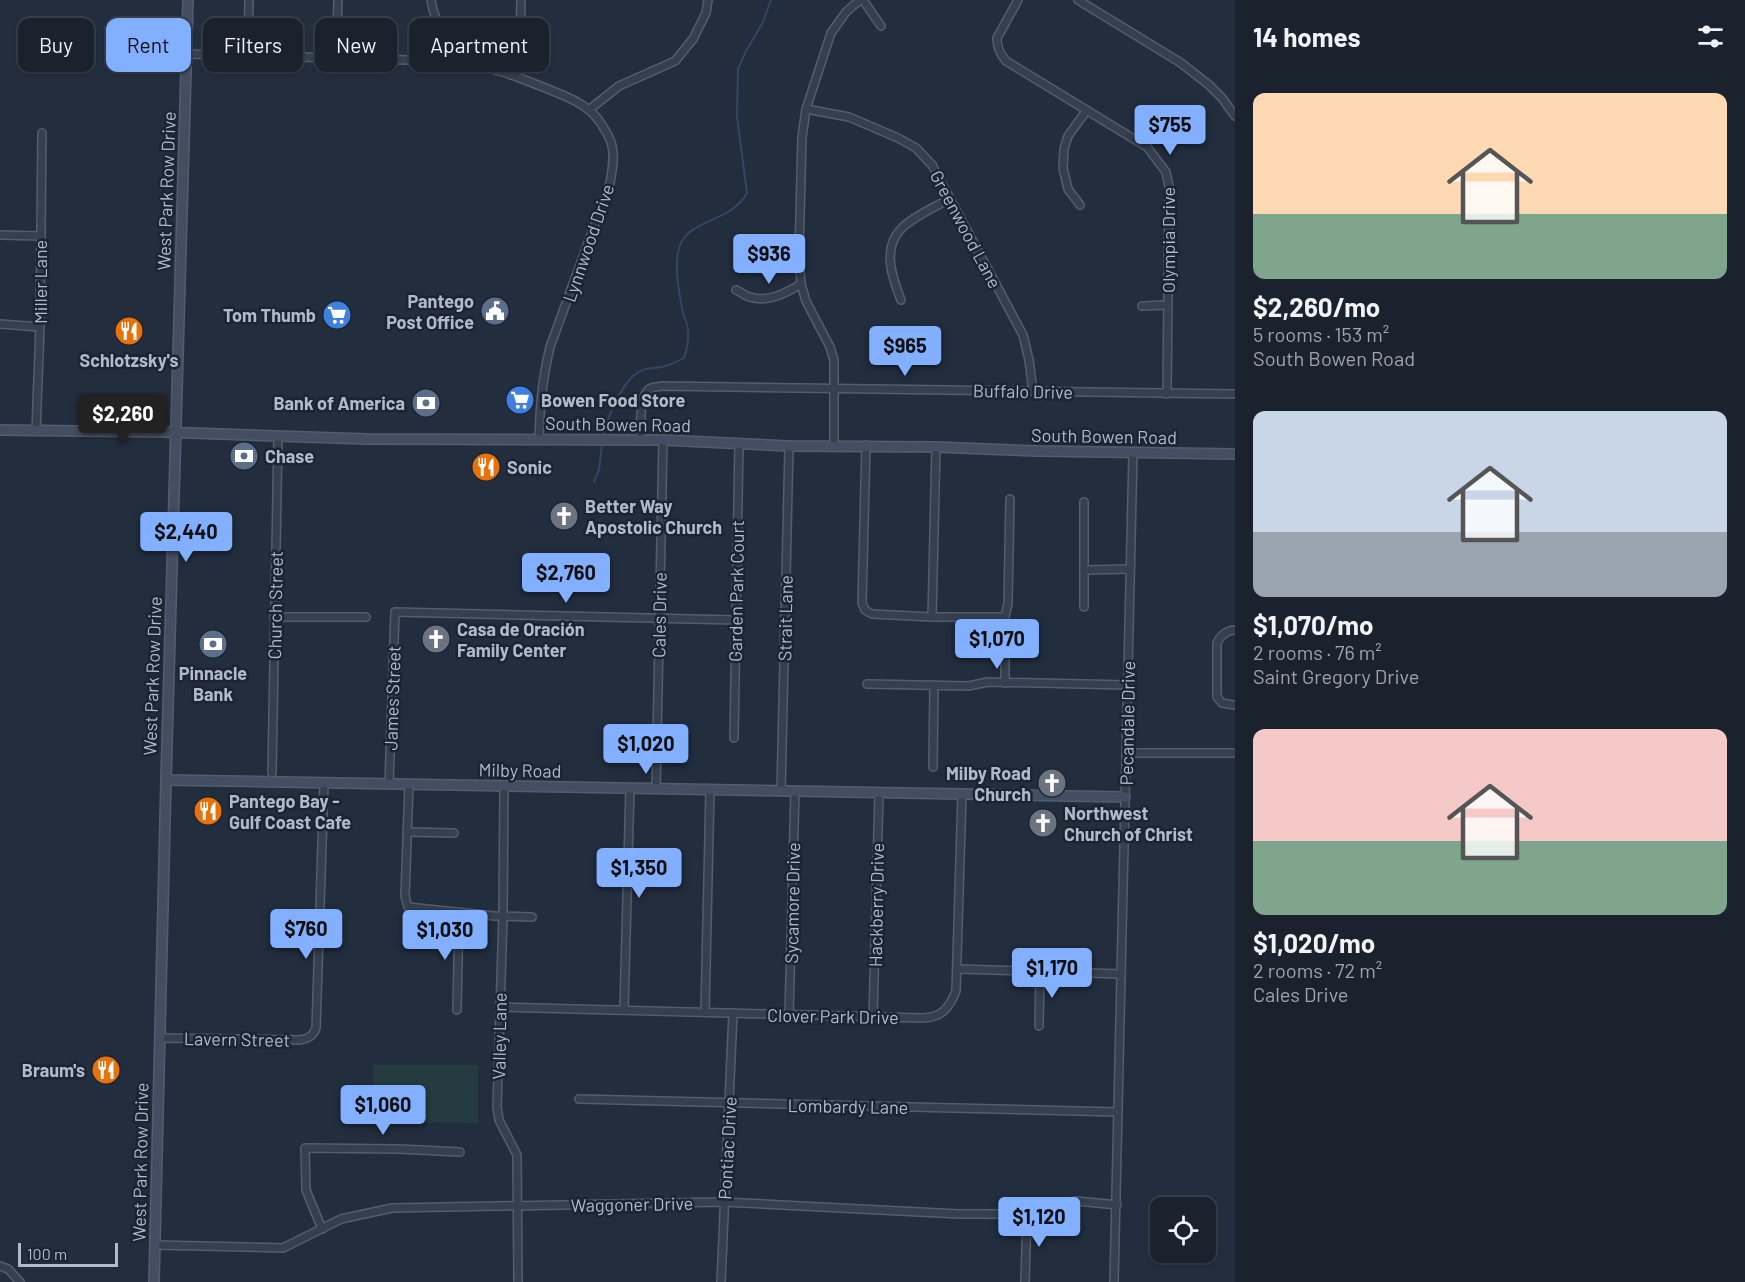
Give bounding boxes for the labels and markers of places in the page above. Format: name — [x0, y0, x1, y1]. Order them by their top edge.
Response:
pin: $755 — [1134, 105, 1206, 156]
pin: $936 — [733, 234, 805, 285]
place label: Pantego Post Office — [386, 290, 474, 333]
public building icon: Pantego Post Office — [479, 295, 511, 327]
supermarket icon: Tom Thumb — [321, 299, 353, 331]
place label: Tom Thumb — [223, 304, 316, 326]
restaurant icon: Schlotzsky's — [113, 315, 145, 347]
pin: $965 — [869, 326, 941, 377]
place label: Schlotzsky's — [80, 349, 178, 371]
supermarket icon: Bowen Food Store — [504, 384, 536, 416]
bank icon: Bank of America — [410, 387, 442, 419]
place label: Bowen Food Store — [541, 389, 685, 411]
place label: Bank of America — [273, 392, 405, 414]
pin: $2,260 — [74, 394, 172, 445]
bank icon: Chase — [228, 440, 260, 472]
place label: Chase — [265, 445, 314, 467]
restaurant icon: Sonic — [470, 451, 502, 483]
place label: Sonic — [507, 456, 552, 478]
place label: Better Way Apostolic Church — [585, 495, 722, 538]
church icon: Better Way Apostolic Church — [548, 500, 580, 532]
pin: $2,440 — [137, 512, 235, 563]
pin: $2,760 — [517, 553, 615, 604]
place label: Casa de Oración Family Center — [457, 618, 585, 661]
pin: $1,070 — [948, 619, 1046, 670]
church icon: Casa de Oración Family Center — [420, 623, 452, 655]
bank icon: Pinnacle Bank — [197, 628, 229, 660]
place label: Pinnacle Bank — [179, 662, 247, 705]
pin: $1,020 — [597, 724, 695, 775]
place label: Milby Road Church — [946, 762, 1031, 805]
church icon: Milby Road Church — [1036, 767, 1068, 799]
place label: Pantego Bay - Gulf Coast Cafe — [229, 790, 351, 833]
restaurant icon: Pantego Bay - Gulf Coast Cafe — [192, 795, 224, 827]
place label: Northwest Church of Christ — [1064, 802, 1193, 845]
church icon: Northwest Church of Christ — [1027, 807, 1059, 839]
pin: $1,350 — [590, 848, 688, 899]
pin: $760 — [270, 909, 342, 960]
pin: $1,030 — [396, 910, 494, 961]
pin: $1,170 — [1003, 948, 1101, 999]
restaurant icon: Braum's — [90, 1054, 122, 1086]
place label: Braum's — [22, 1059, 85, 1081]
pin: $1,060 — [334, 1085, 432, 1136]
pin: $1,120 — [990, 1197, 1088, 1248]

